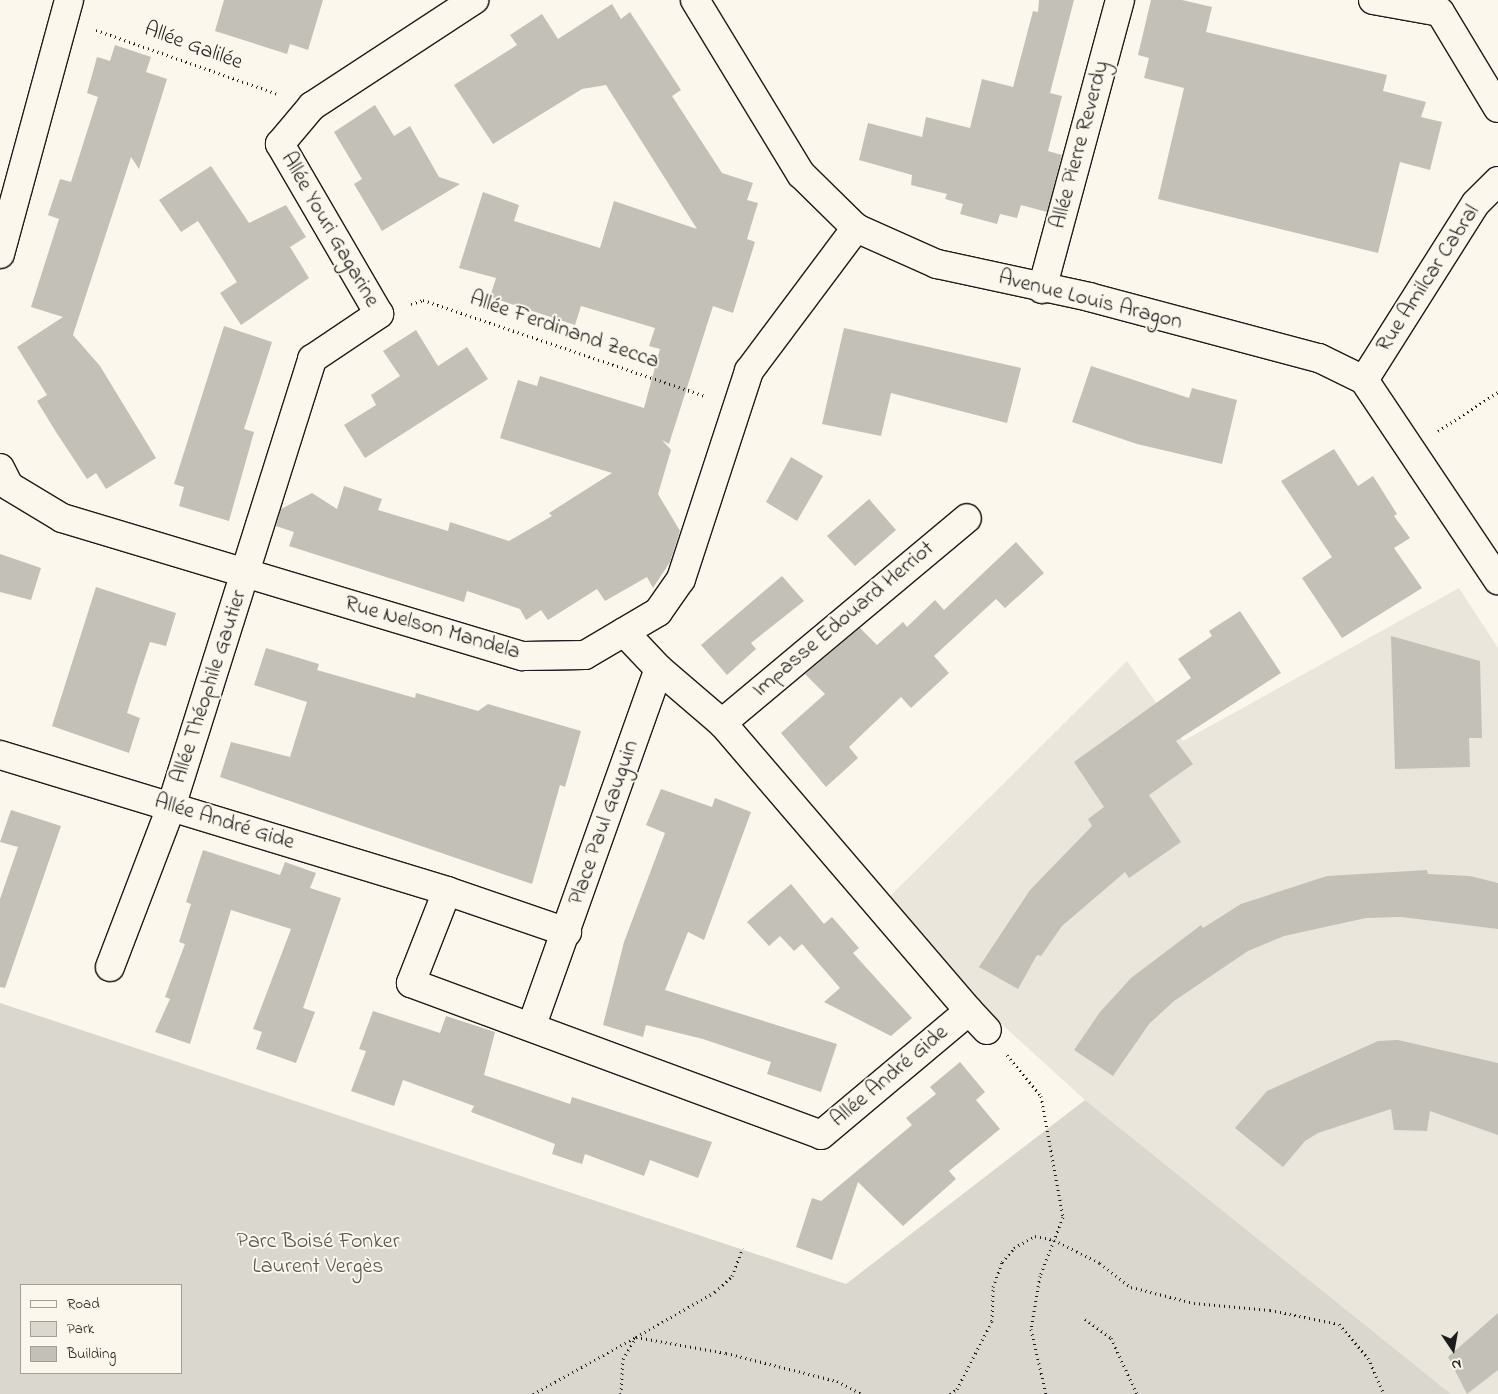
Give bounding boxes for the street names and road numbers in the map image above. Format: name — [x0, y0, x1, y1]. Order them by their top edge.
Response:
street label: Allée Galilée — [140, 17, 246, 77]
street label: Allée Pierre Reverdy — [1046, 58, 1116, 232]
street label: Allée Youri Gagarine — [274, 148, 384, 312]
street label: Rue Amilcar Cabral — [1372, 200, 1486, 358]
street label: Avenue Louis Aragon — [995, 265, 1185, 337]
street label: Allée Ferdinand Zecca — [466, 286, 662, 376]
street label: Impasse Edouard Herriot — [748, 536, 940, 704]
street label: Allée Théophile Gautier — [166, 587, 254, 787]
street label: Rue Nelson Mandela — [341, 591, 523, 667]
street label: Place Paul Gauguin — [564, 737, 646, 909]
street label: Allée André Gide — [151, 789, 297, 857]
street label: Allée André Gide — [826, 1020, 954, 1134]

